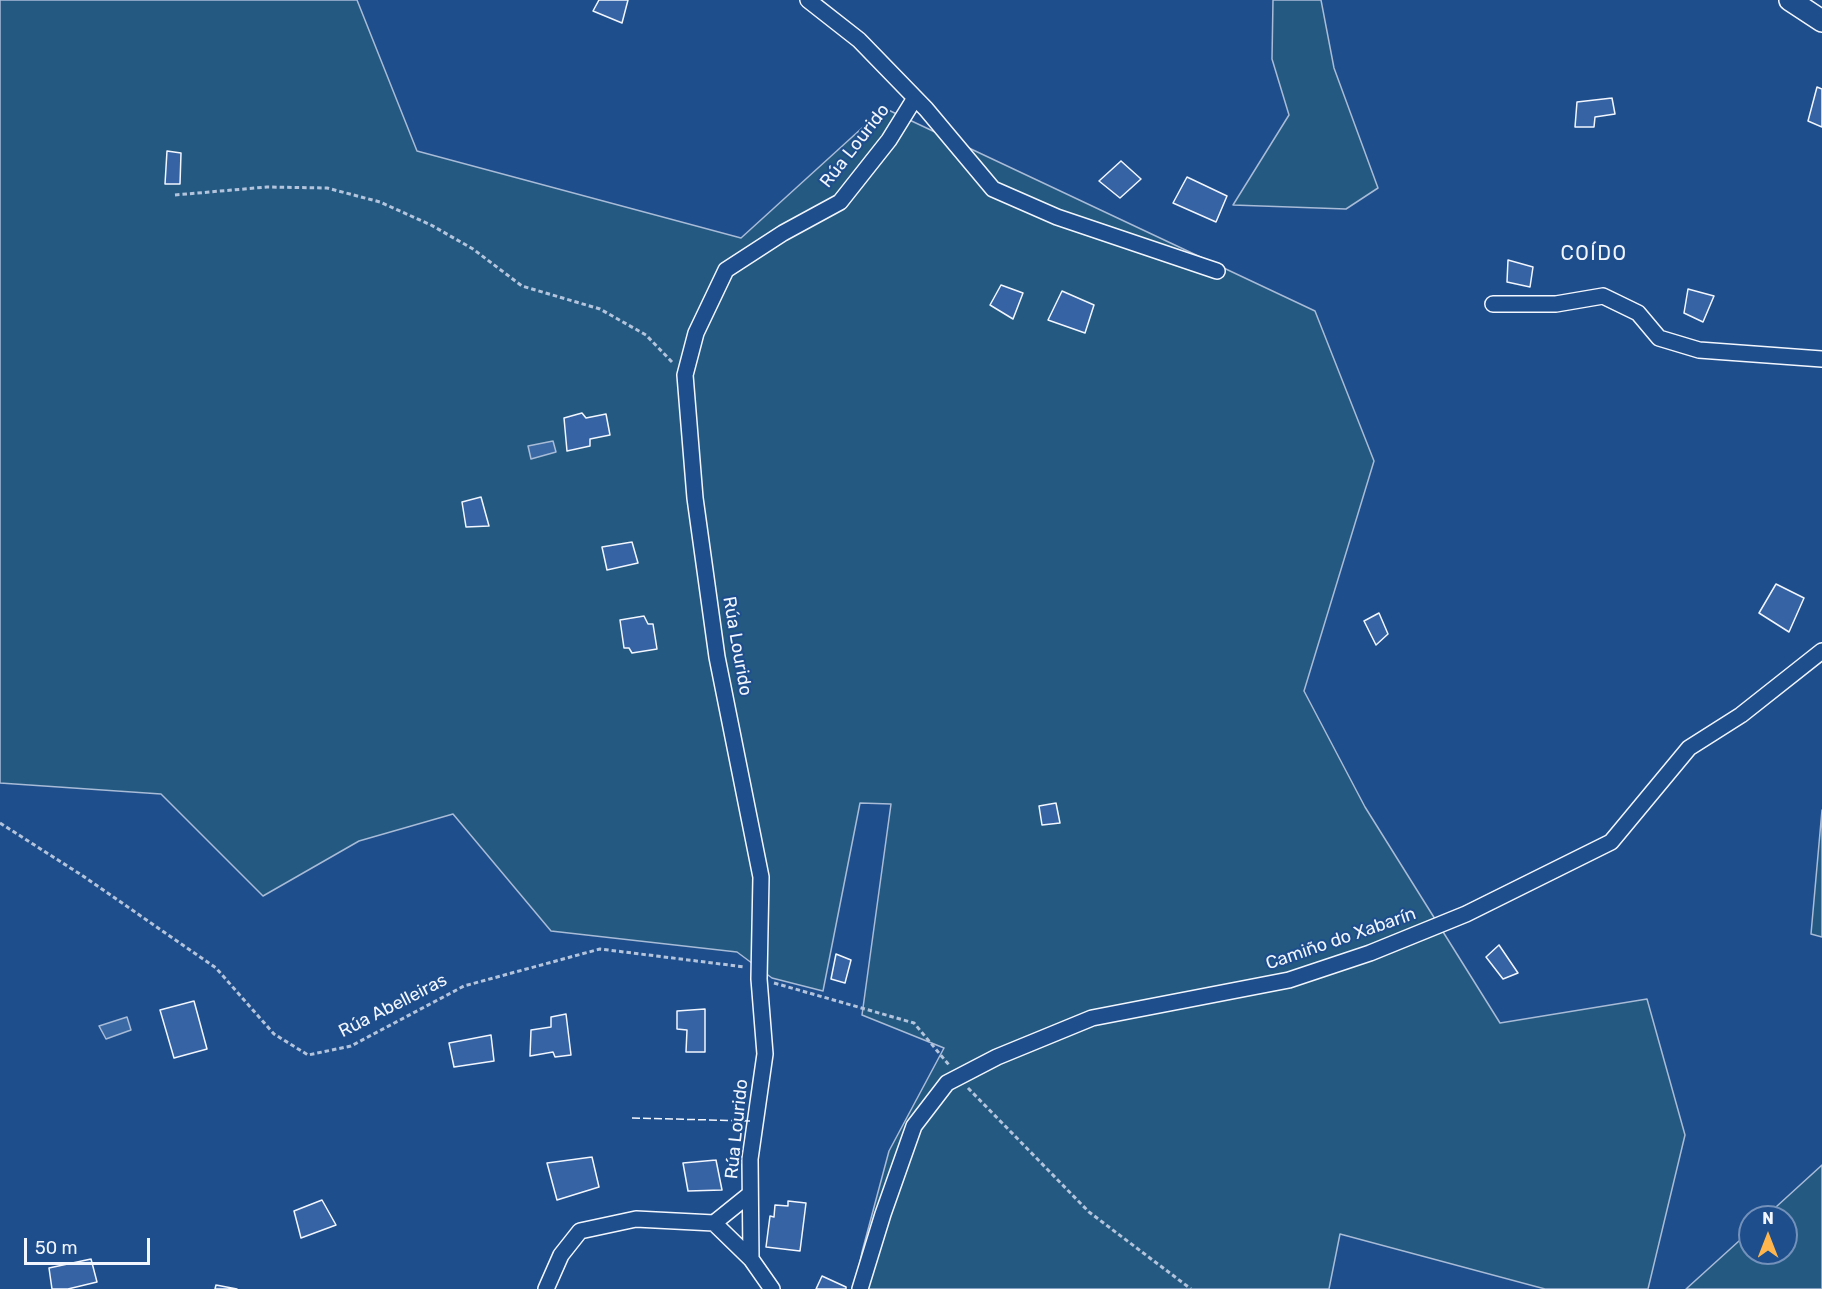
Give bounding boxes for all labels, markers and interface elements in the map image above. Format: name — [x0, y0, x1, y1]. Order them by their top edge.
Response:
street label: Rúa Lourido — [816, 100, 894, 192]
district label: COÍDO — [1560, 242, 1628, 266]
street label: Rúa Lourido — [718, 595, 756, 697]
street label: Camiño do Xabarín — [1263, 903, 1419, 975]
street label: Rúa Abelleiras — [335, 969, 451, 1043]
street label: Rúa Lourido — [721, 1078, 753, 1180]
north arrow — [1738, 1205, 1798, 1265]
text: N — [1762, 1209, 1774, 1228]
scale bar — [27, 1226, 153, 1264]
text: 50 m — [35, 1237, 78, 1259]

